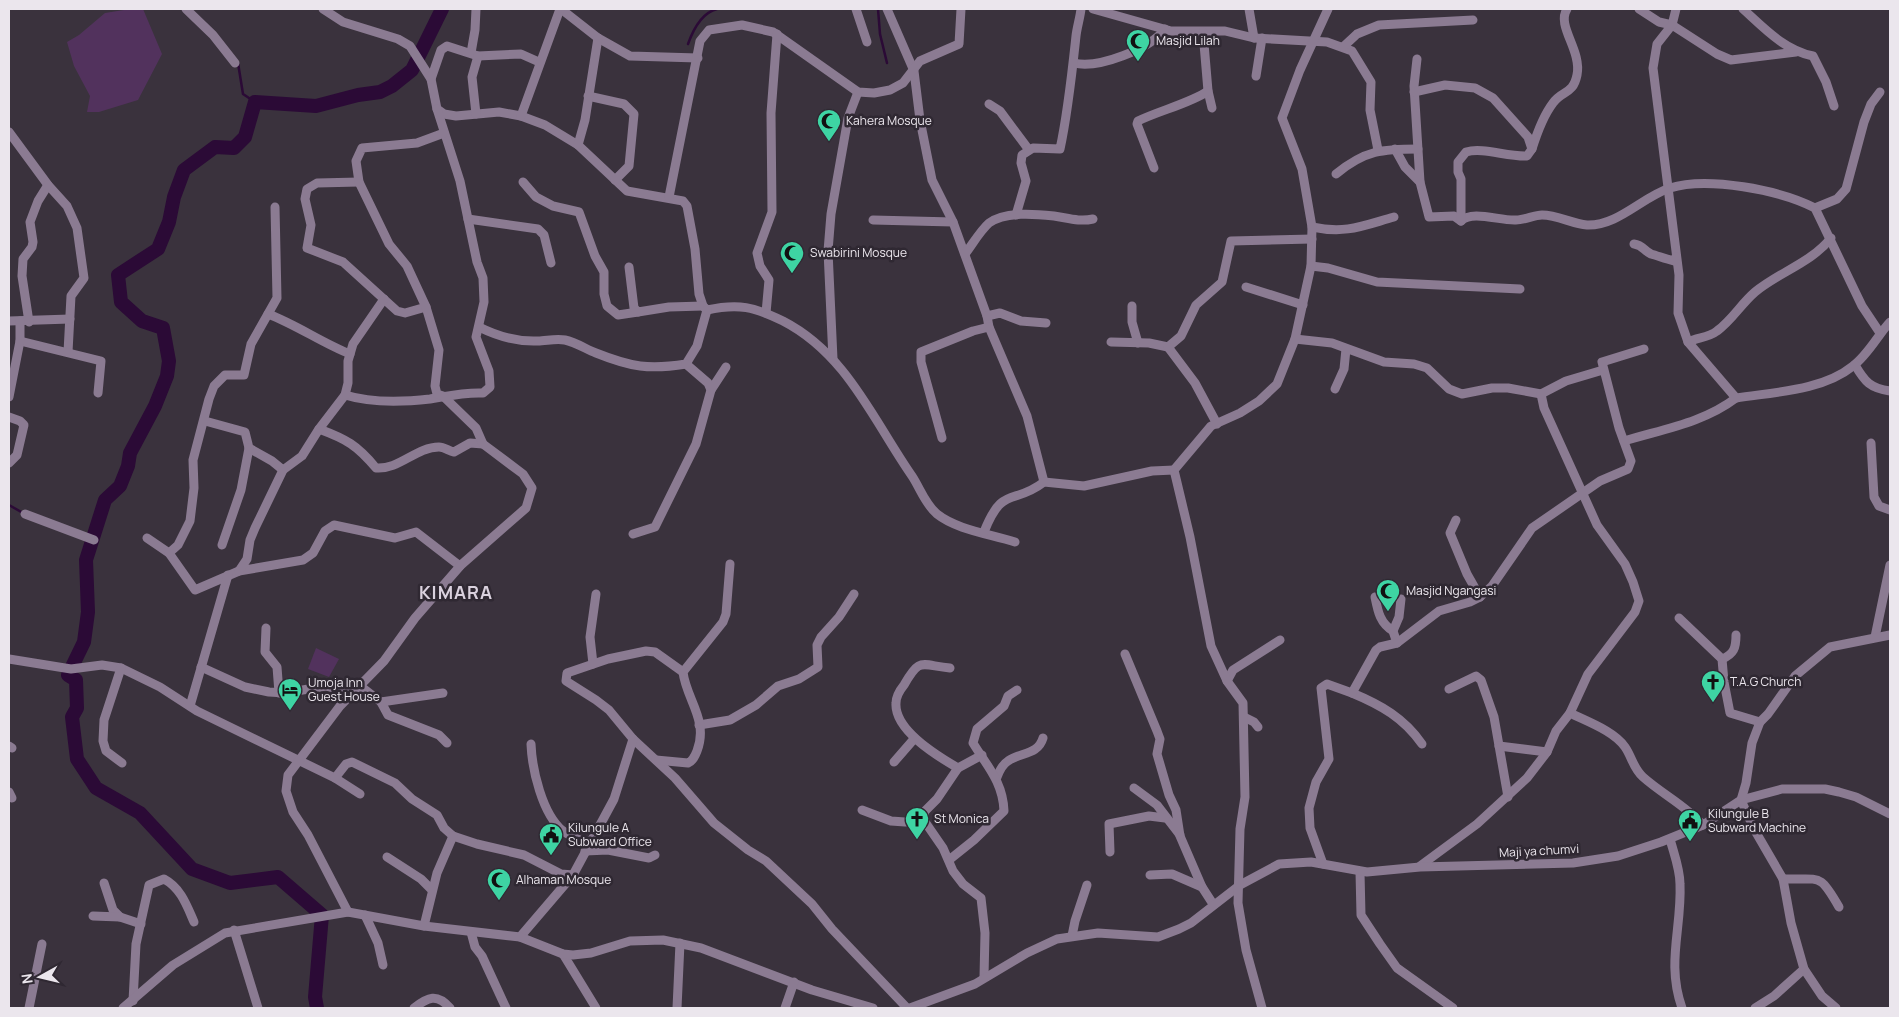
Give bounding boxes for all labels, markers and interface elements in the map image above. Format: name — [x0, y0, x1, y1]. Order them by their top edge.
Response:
mosque icon: Masjid Lilah — [1125, 28, 1151, 62]
place label: Masjid Lilah — [1156, 32, 1220, 49]
mosque icon: Kahera Mosque — [816, 108, 842, 142]
place label: Kahera Mosque — [846, 112, 932, 129]
mosque icon: Swabirini Mosque — [779, 240, 805, 274]
place label: Swabirini Mosque — [810, 244, 907, 261]
mosque icon: Masjid Ngangasi — [1375, 578, 1401, 612]
district label: KIMARA — [419, 580, 493, 604]
place label: Masjid Ngangasi — [1406, 582, 1496, 599]
church icon: T.A.G Church — [1700, 669, 1726, 703]
place label: T.A.G Church — [1730, 673, 1801, 690]
place label: Umoja Inn Guest House — [308, 674, 380, 705]
hotel icon: Umoja Inn Guest House — [277, 677, 303, 711]
place label: Kilungule B Subward Machine — [1708, 805, 1806, 836]
church icon: St Monica — [904, 806, 930, 840]
public building icon: Kilungule B Subward Machine — [1677, 808, 1703, 842]
place label: St Monica — [934, 810, 989, 827]
place label: Kilungule A Subward Office — [568, 819, 652, 850]
public building icon: Kilungule A Subward Office — [538, 822, 564, 856]
street label: Maji ya chumvi — [1499, 840, 1579, 861]
mosque icon: Alhaman Mosque — [486, 867, 512, 901]
place label: Alhaman Mosque — [516, 871, 611, 888]
north arrow — [15, 952, 65, 1002]
text: N — [17, 973, 37, 985]

